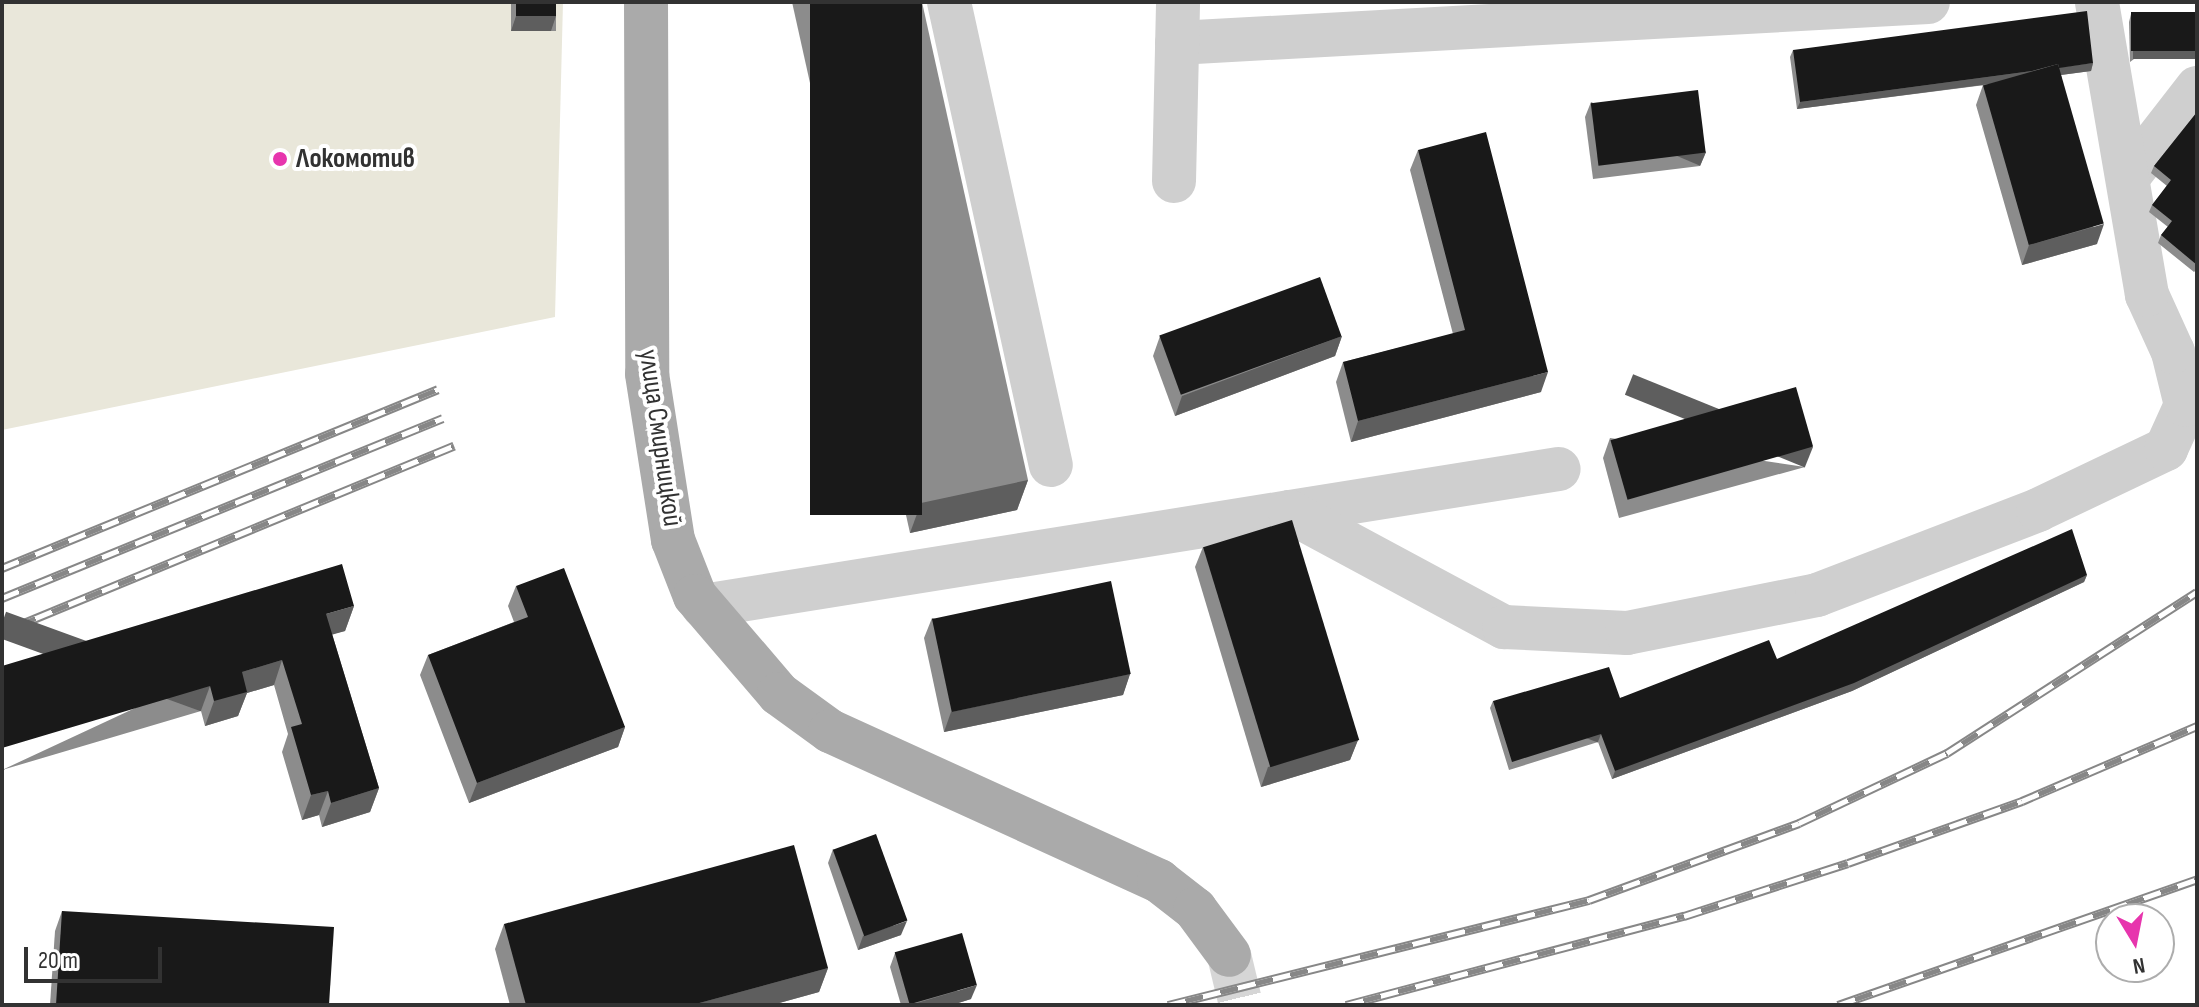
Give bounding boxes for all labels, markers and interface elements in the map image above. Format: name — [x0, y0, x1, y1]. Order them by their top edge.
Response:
place label: Локомотив — [296, 142, 415, 176]
marker: Локомотив — [271, 150, 289, 168]
street label: улица Смирницкой — [631, 347, 689, 529]
north arrow — [2095, 903, 2175, 983]
scale bar — [28, 931, 166, 981]
text: 20 m — [38, 946, 78, 975]
text: N — [2131, 951, 2147, 979]

